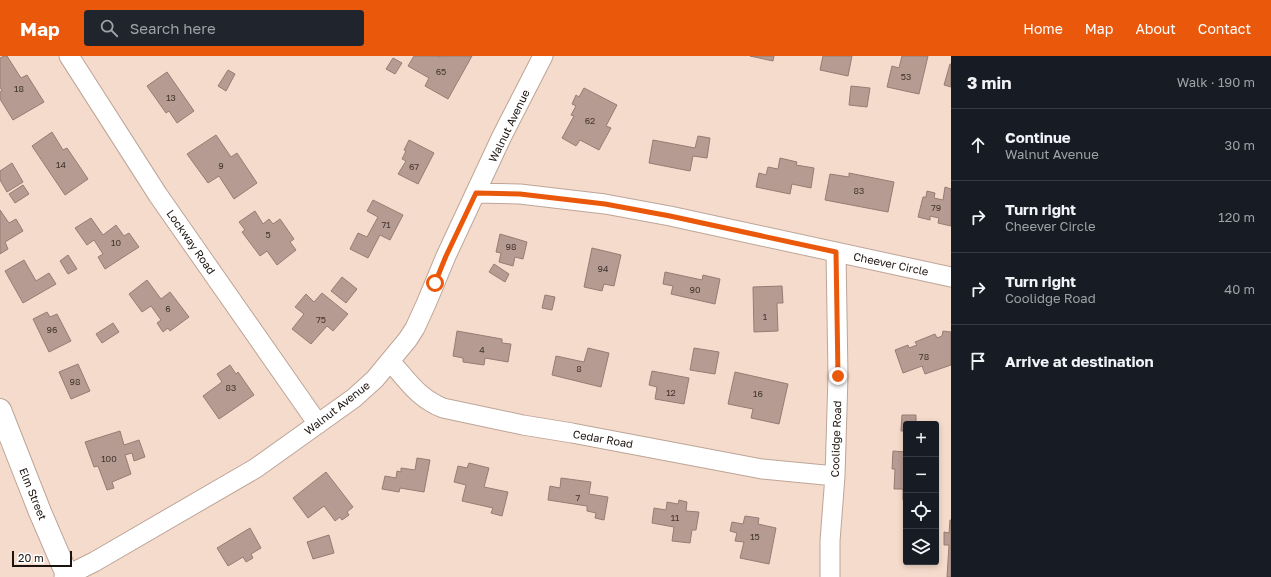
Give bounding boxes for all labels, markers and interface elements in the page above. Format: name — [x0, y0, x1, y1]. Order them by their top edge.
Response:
search box — [84, 10, 364, 46]
text: Map — [20, 17, 60, 40]
icon: search — [98, 17, 120, 39]
text: Search here — [130, 19, 216, 37]
text: Home — [1023, 20, 1063, 37]
text: Map — [1085, 20, 1113, 37]
text: About — [1135, 20, 1176, 37]
text: Contact — [1198, 20, 1251, 37]
house number: 65 — [436, 66, 446, 77]
house number: 53 — [901, 71, 911, 82]
text: 3 min — [967, 72, 1011, 93]
text: Walk · 190 m — [1177, 74, 1255, 90]
house number: 18 — [14, 83, 24, 94]
street label: Walnut Avenue — [485, 87, 532, 164]
house number: 13 — [166, 92, 176, 103]
house number: 62 — [585, 115, 595, 126]
text: Continue — [1005, 128, 1071, 146]
icon: ahead — [967, 134, 989, 156]
text: 30 m — [1225, 137, 1255, 153]
text: Walnut Avenue — [1005, 146, 1099, 162]
house number: 14 — [56, 159, 66, 170]
house number: 9 — [218, 160, 224, 171]
house number: 67 — [409, 161, 419, 172]
house number: 83 — [854, 185, 864, 196]
text: Turn right — [1005, 200, 1076, 218]
house number: 79 — [931, 202, 941, 213]
icon: right — [967, 206, 989, 228]
street label: Lockway Road — [164, 207, 218, 276]
text: 120 m — [1218, 209, 1255, 225]
text: Cheever Circle — [1005, 218, 1095, 234]
house number: 71 — [381, 219, 391, 230]
house number: 5 — [265, 229, 271, 240]
house number: 10 — [111, 237, 121, 248]
house number: 98 — [506, 241, 516, 252]
street label: Cheever Circle — [852, 249, 930, 278]
house number: 94 — [598, 263, 609, 274]
text: Turn right — [1005, 272, 1076, 290]
route start — [426, 274, 444, 292]
icon: right — [967, 278, 989, 300]
text: 40 m — [1224, 281, 1255, 297]
house number: 90 — [689, 284, 701, 295]
text: Coolidge Road — [1005, 290, 1096, 306]
house number: 6 — [165, 303, 171, 314]
house number: 1 — [763, 311, 768, 322]
house number: 75 — [316, 314, 326, 325]
house number: 96 — [47, 324, 57, 335]
house number: 4 — [479, 344, 485, 355]
icon: arrive — [967, 350, 989, 372]
house number: 78 — [919, 351, 929, 362]
text: Arrive at destination — [1005, 352, 1154, 370]
house number: 8 — [576, 363, 582, 374]
route end — [829, 367, 847, 385]
house number: 98 — [70, 376, 80, 387]
street label: Walnut Avenue — [301, 378, 372, 437]
house number: 83 — [226, 382, 236, 393]
house number: 12 — [666, 387, 676, 398]
house number: 16 — [753, 388, 763, 399]
street label: Coolidge Road — [828, 400, 843, 478]
map controls — [903, 421, 939, 565]
button: + — [903, 421, 939, 457]
street label: Cedar Road — [572, 427, 634, 450]
house number: 100 — [101, 453, 117, 464]
button: − — [903, 457, 939, 493]
street label: Elm Street — [17, 466, 50, 522]
house number: 7 — [576, 492, 581, 503]
button: locate — [903, 493, 939, 529]
house number: 11 — [671, 512, 680, 523]
button: layers — [903, 529, 939, 565]
house number: 15 — [750, 531, 760, 542]
scale bar — [12, 549, 72, 568]
text: 20 m — [18, 551, 44, 564]

